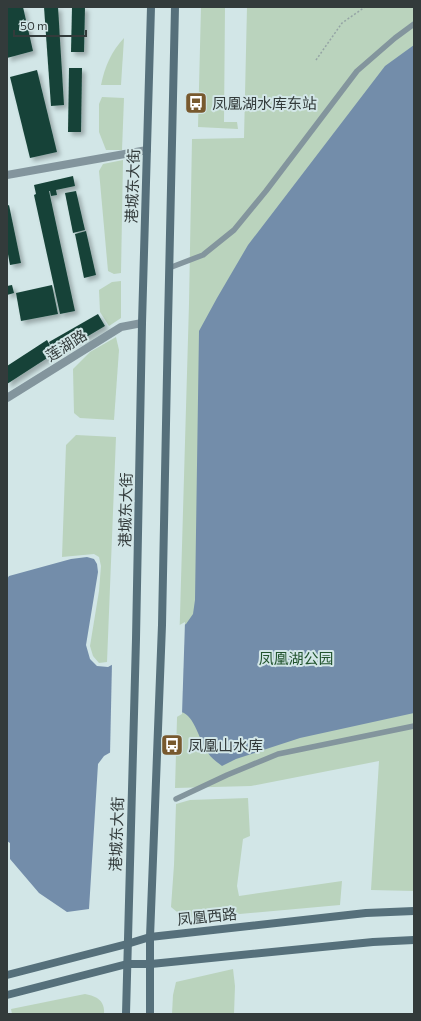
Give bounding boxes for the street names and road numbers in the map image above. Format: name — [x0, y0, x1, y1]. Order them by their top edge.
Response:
street label: 港城东大街 — [122, 148, 142, 224]
street label: 莲湖路 — [42, 325, 90, 365]
street label: 港城东大街 — [115, 472, 135, 548]
street label: 港城东大街 — [106, 796, 126, 872]
street label: 凤凰西路 — [176, 904, 238, 928]

